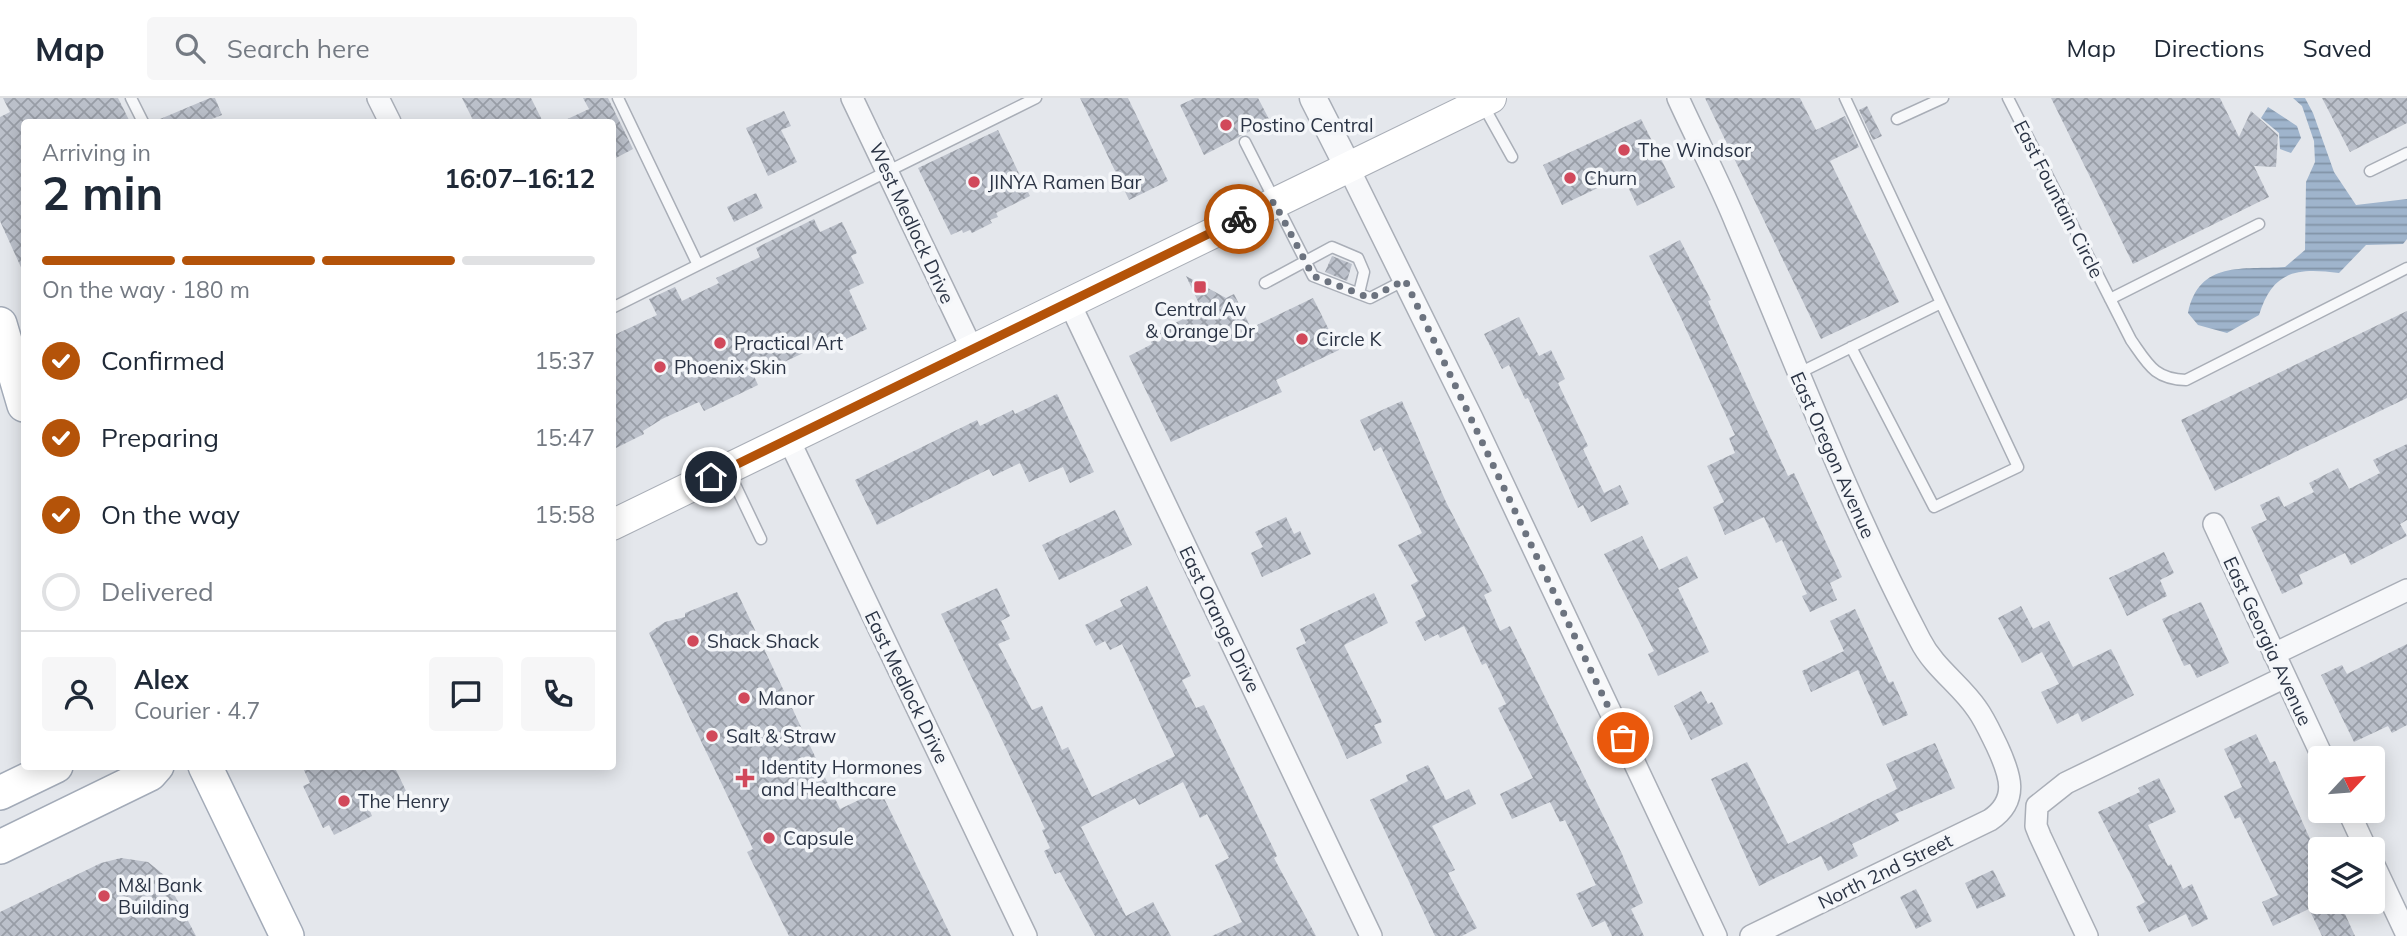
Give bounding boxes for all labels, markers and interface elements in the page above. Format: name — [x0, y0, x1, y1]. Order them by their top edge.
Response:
search box — [147, 17, 637, 80]
text: Map — [35, 28, 105, 69]
icon: search — [171, 29, 209, 67]
text: Search here — [227, 32, 370, 65]
text: Map — [2066, 33, 2116, 63]
text: Directions — [2154, 33, 2265, 63]
text: Saved — [2303, 33, 2372, 63]
place label: Postino Central — [1240, 113, 1373, 137]
street label: East Fountain Circle — [2009, 116, 2109, 282]
marker: Postino Central — [1218, 117, 1234, 133]
text: Arriving in — [42, 138, 151, 167]
place label: The Windsor — [1638, 138, 1751, 162]
street label: West Medlock Drive — [864, 139, 960, 307]
marker: The Windsor — [1616, 142, 1632, 158]
text: 16:07–16:12 — [444, 162, 595, 195]
text: 2 min — [42, 164, 163, 222]
place label: Churn — [1584, 166, 1637, 190]
place label: JINYA Ramen Bar — [988, 170, 1142, 194]
marker: Churn — [1562, 170, 1578, 186]
marker: JINYA Ramen Bar — [966, 174, 982, 190]
courier — [1204, 184, 1274, 254]
icon: bike — [1220, 200, 1258, 238]
text: On the way · 180 m — [42, 275, 250, 304]
marker: Central Av & Orange Dr — [1192, 279, 1208, 295]
place label: Central Av & Orange Dr — [1145, 297, 1255, 343]
place label: Circle K — [1316, 327, 1383, 351]
place label: Practical Art — [734, 331, 844, 355]
marker: Circle K — [1294, 331, 1310, 347]
marker: Practical Art — [712, 335, 728, 351]
icon: check — [42, 342, 80, 380]
text: Confirmed — [101, 344, 225, 377]
text: 15:37 — [535, 346, 595, 375]
place label: Phoenix Skin — [674, 355, 787, 379]
marker: Phoenix Skin — [652, 359, 668, 375]
street label: East Oregon Avenue — [1785, 368, 1881, 542]
icon: check — [42, 419, 80, 457]
text: Preparing — [101, 421, 219, 454]
text: 15:47 — [535, 423, 595, 452]
pin — [681, 447, 741, 507]
icon: home — [692, 458, 730, 496]
icon: check — [42, 496, 80, 534]
text: On the way — [101, 498, 240, 531]
text: 15:58 — [535, 500, 595, 529]
street label: East Orange Drive — [1174, 542, 1266, 696]
street label: East Georgia Avenue — [2218, 553, 2318, 729]
text: Delivered — [101, 575, 214, 608]
street label: East Medlock Drive — [860, 607, 954, 767]
place label: Shack Shack — [707, 629, 819, 653]
marker: Shack Shack — [685, 633, 701, 649]
button: person — [42, 657, 116, 731]
button: chat — [429, 657, 503, 731]
button: phone — [521, 657, 595, 731]
text: Alex — [134, 663, 189, 696]
place label: Manor — [758, 686, 815, 710]
marker: Manor — [736, 690, 752, 706]
text: Courier · 4.7 — [134, 696, 260, 725]
pin — [1593, 708, 1653, 768]
icon: bag — [1604, 719, 1642, 757]
place label: Salt & Straw — [726, 724, 836, 748]
marker: Salt & Straw — [704, 728, 720, 744]
north arrow — [2308, 746, 2385, 822]
map controls — [2308, 746, 2385, 914]
place label: Identity Hormones and Healthcare — [761, 755, 923, 801]
marker: Identity Hormones and Healthcare — [735, 768, 755, 788]
place label: The Henry — [358, 789, 450, 813]
marker: The Henry — [336, 793, 352, 809]
place label: Capsule — [783, 826, 854, 850]
street label: North 2nd Street — [1814, 828, 1956, 914]
marker: Capsule — [761, 830, 777, 846]
button: layers — [2308, 837, 2385, 914]
place label: M&I Bank Building — [118, 873, 202, 919]
marker: M&I Bank Building — [96, 888, 112, 904]

